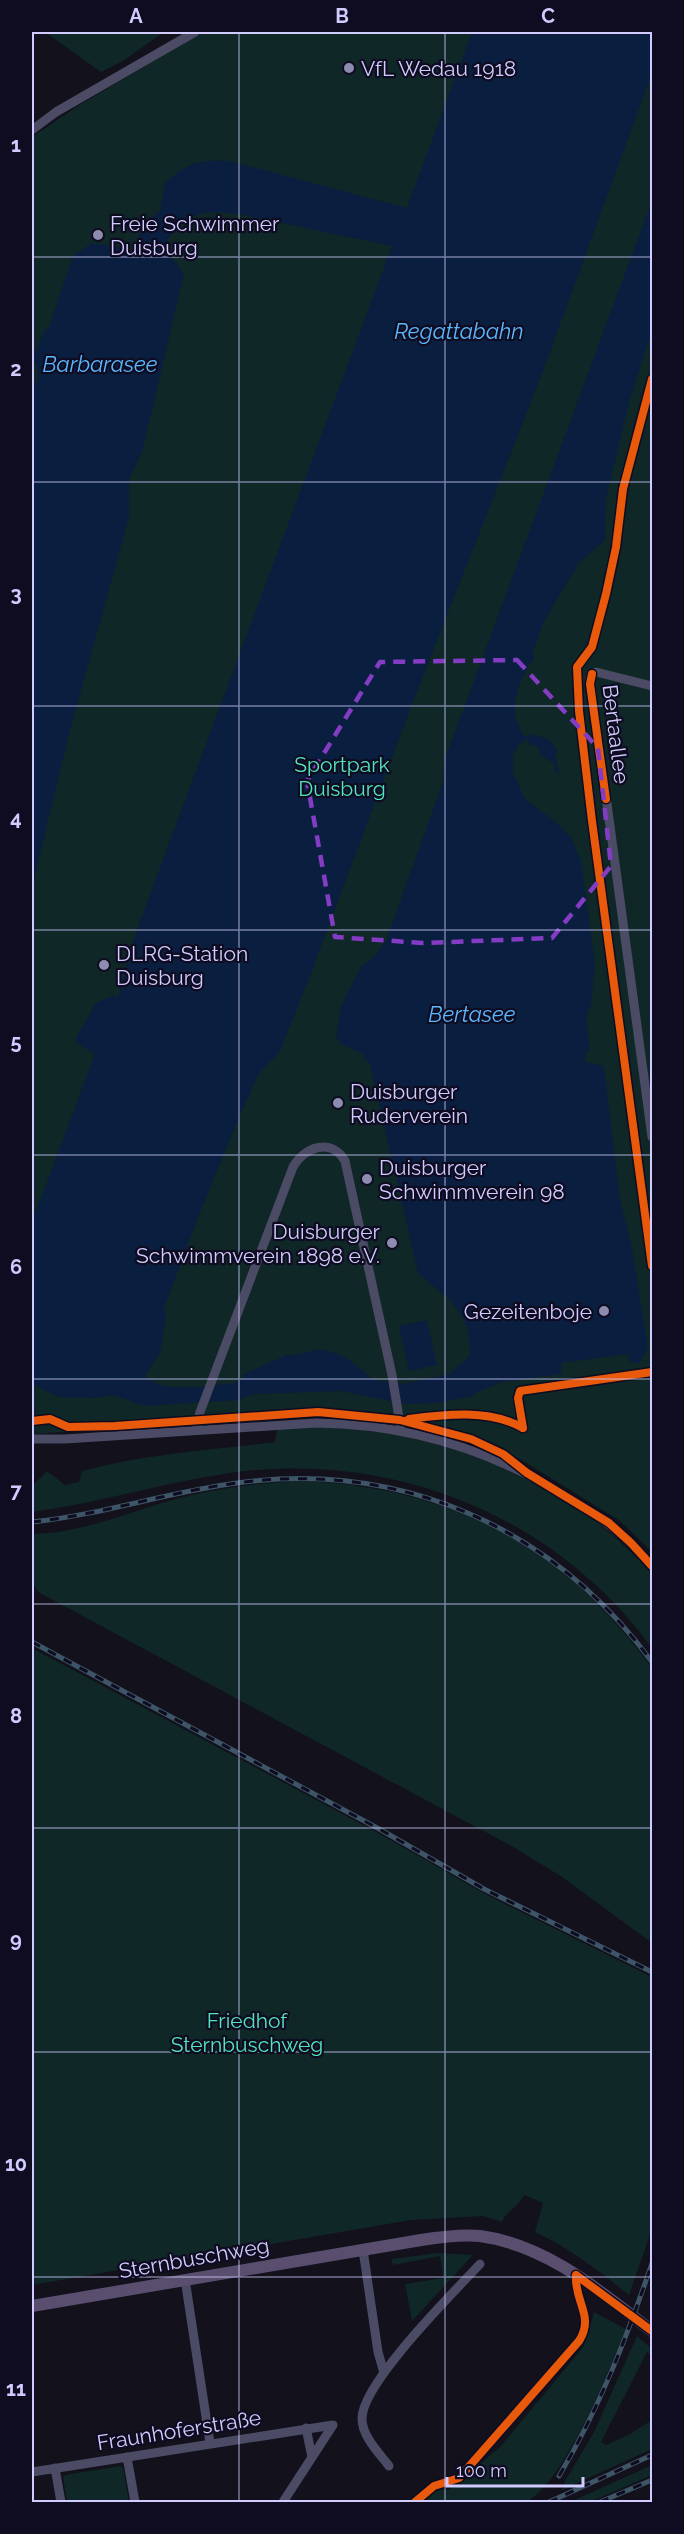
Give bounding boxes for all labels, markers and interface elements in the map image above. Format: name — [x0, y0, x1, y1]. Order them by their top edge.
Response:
text: A — [129, 4, 143, 28]
text: B — [335, 4, 349, 28]
text: C — [541, 4, 555, 28]
place label: VfL Wedau 1918 — [361, 56, 516, 81]
marker: VfL Wedau 1918 — [342, 61, 356, 75]
text: 1 — [11, 133, 21, 157]
place label: Freie Schwimmer Duisburg — [110, 211, 280, 260]
marker: Freie Schwimmer Duisburg — [91, 228, 105, 242]
water label: Regattabahn — [394, 318, 524, 344]
water label: Barbarasee — [42, 351, 158, 377]
text: 2 — [10, 357, 22, 381]
text: 3 — [10, 582, 22, 606]
street label: Bertaallee — [598, 683, 634, 785]
park label: Sportpark Duisburg — [294, 752, 390, 801]
text: 4 — [10, 806, 22, 830]
place label: DLRG-Station Duisburg — [116, 941, 248, 990]
marker: DLRG-Station Duisburg — [97, 958, 111, 972]
water label: Bertasee — [428, 1001, 516, 1027]
text: 5 — [10, 1030, 22, 1054]
place label: Duisburger Ruderverein — [350, 1079, 468, 1128]
marker: Duisburger Ruderverein — [331, 1096, 345, 1110]
place label: Duisburger Schwimmverein 98 — [379, 1155, 565, 1204]
marker: Duisburger Schwimmverein 98 — [360, 1172, 374, 1186]
place label: Duisburger Schwimmverein 1898 e.V. — [136, 1219, 381, 1268]
marker: Duisburger Schwimmverein 1898 e.V. — [385, 1236, 399, 1250]
text: 6 — [10, 1255, 22, 1279]
place label: Gezeitenboje — [464, 1299, 592, 1324]
marker: Gezeitenboje — [597, 1304, 611, 1318]
text: 7 — [10, 1479, 22, 1503]
text: 8 — [10, 1704, 22, 1728]
text: 9 — [10, 1928, 22, 1952]
park label: Friedhof Sternbuschweg — [171, 2008, 323, 2057]
text: 10 — [5, 2152, 27, 2176]
street label: Sternbuschweg — [117, 2232, 271, 2284]
text: 11 — [6, 2377, 26, 2401]
street label: Fraunhoferstraße — [95, 2405, 263, 2455]
scale bar — [447, 2450, 584, 2488]
text: 100 m — [456, 2460, 507, 2481]

